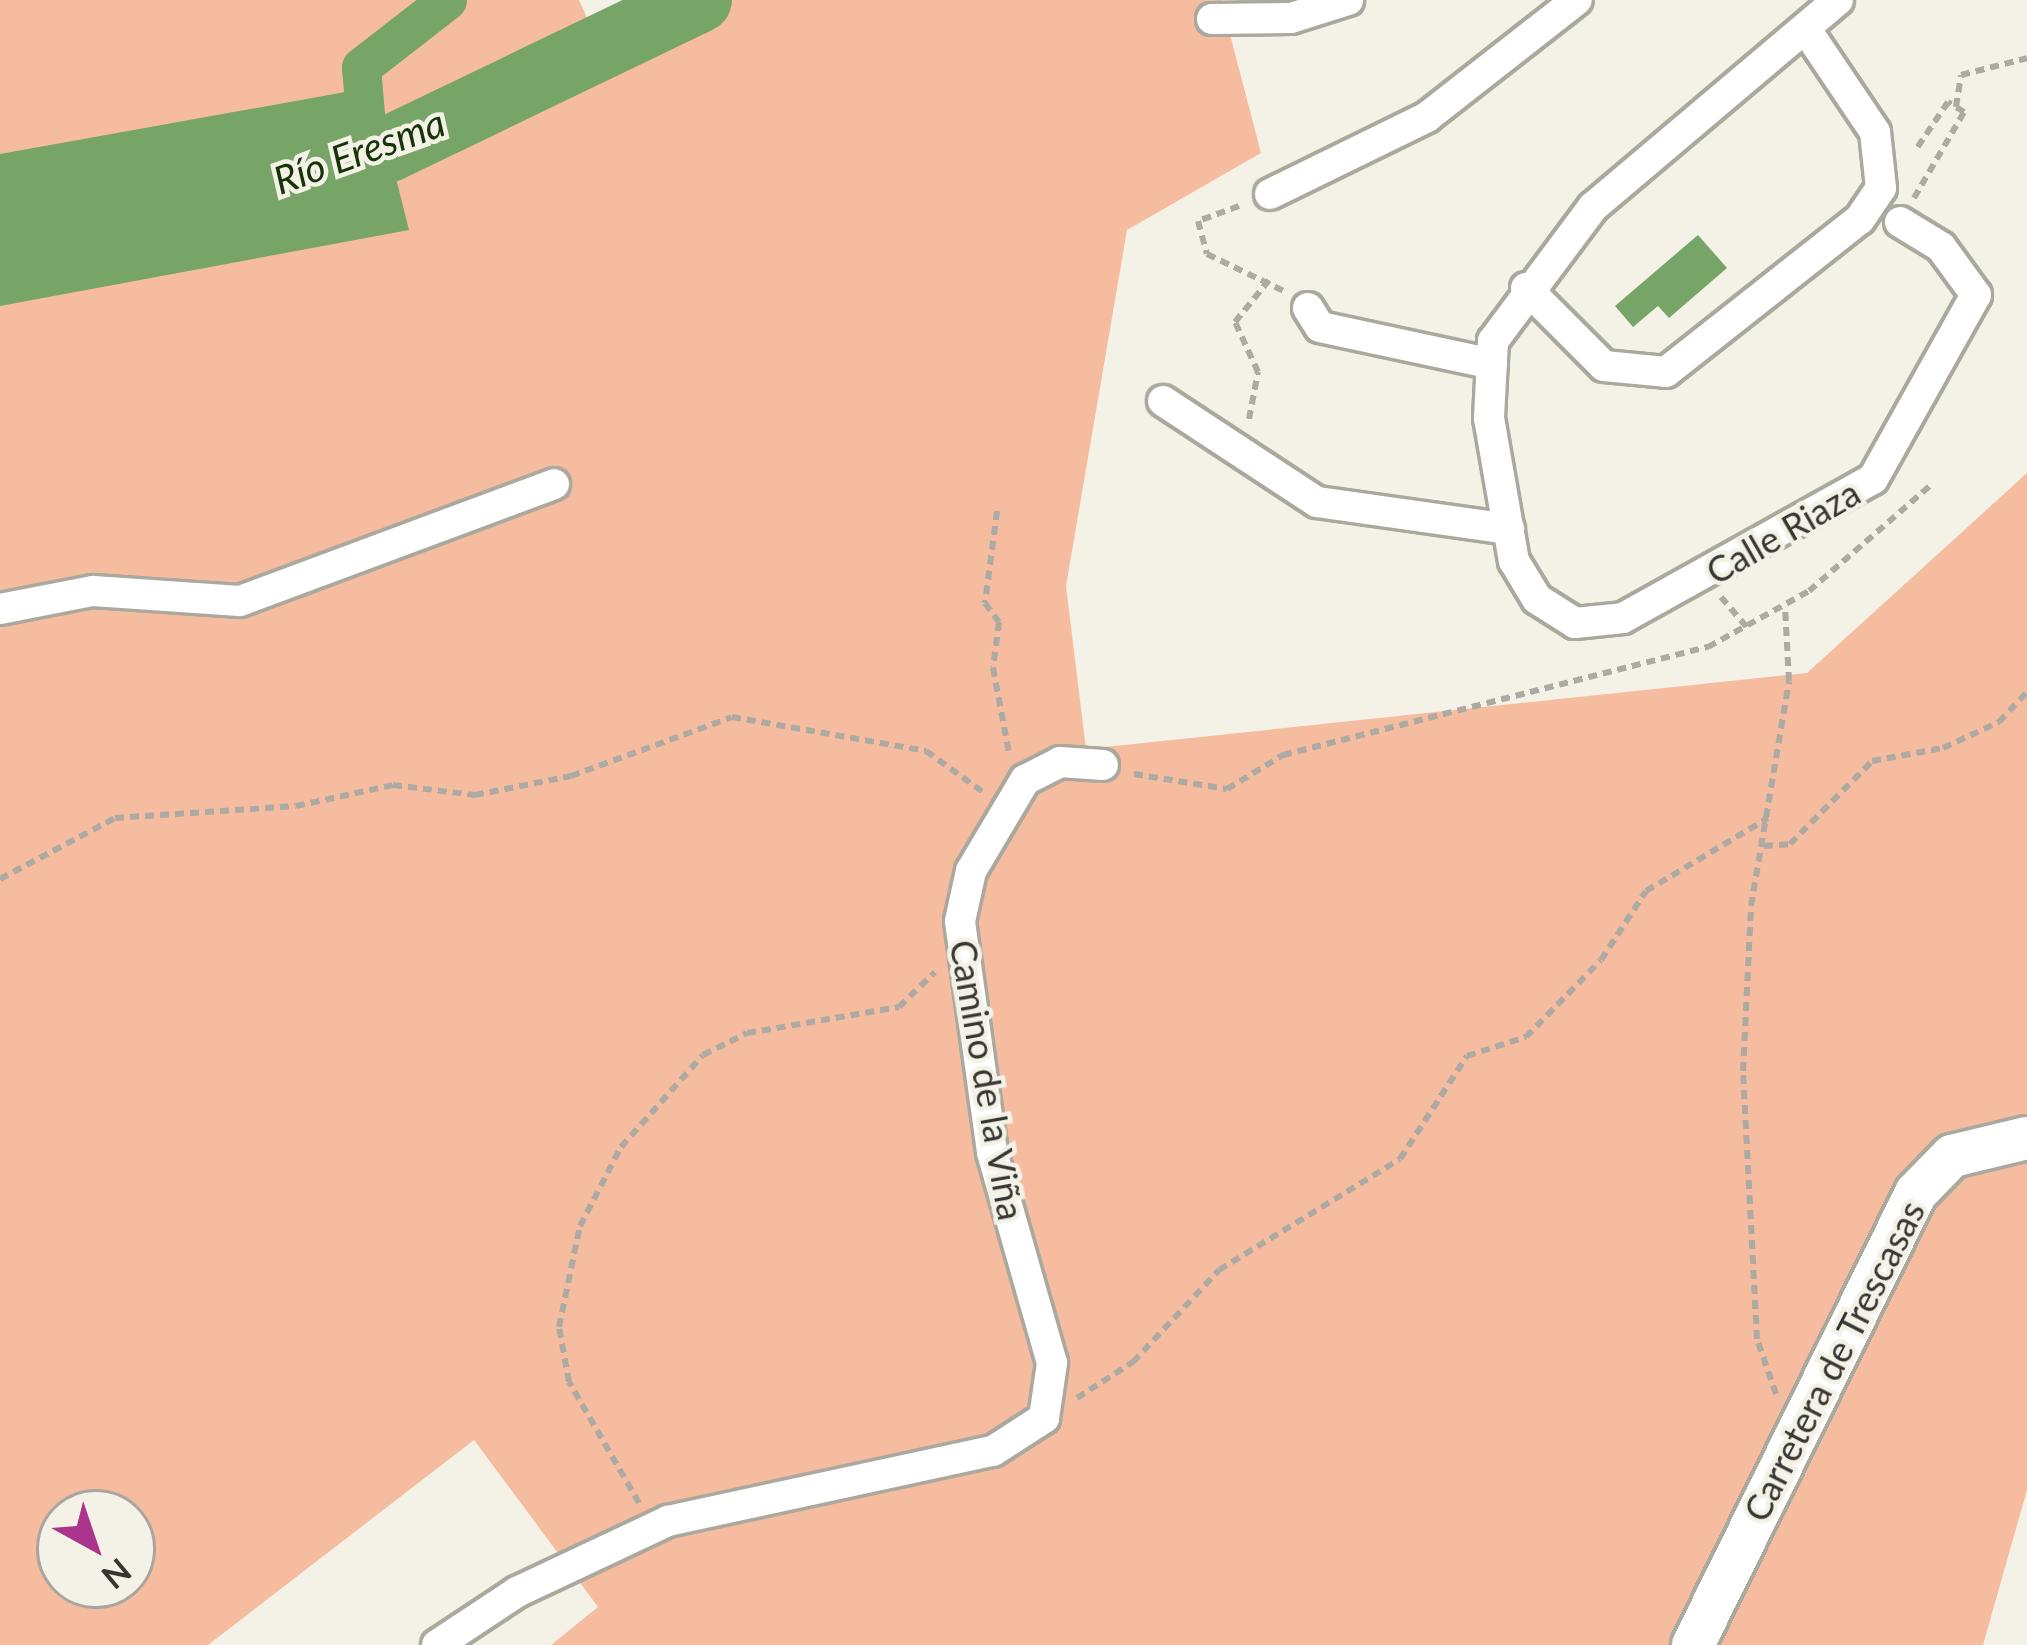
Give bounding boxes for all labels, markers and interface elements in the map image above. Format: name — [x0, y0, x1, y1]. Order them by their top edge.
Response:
water label: Río Eresma — [267, 98, 451, 204]
street label: Calle Riaza — [1699, 471, 1867, 593]
street label: Camino de la Viña — [941, 936, 1033, 1224]
street label: Carretera de Trescasas — [1734, 1193, 1934, 1529]
north arrow — [36, 1489, 156, 1609]
text: N — [95, 1551, 140, 1598]

